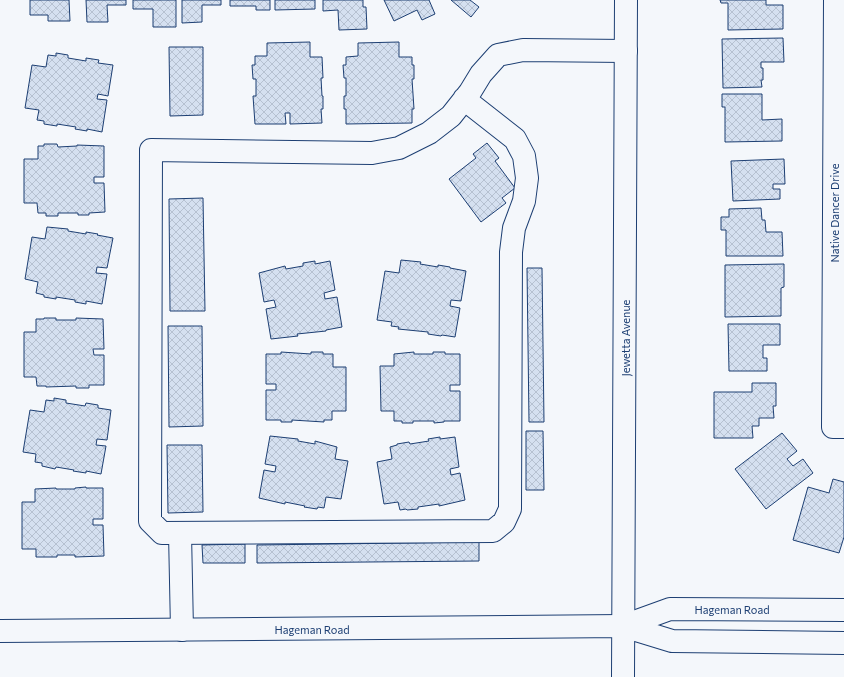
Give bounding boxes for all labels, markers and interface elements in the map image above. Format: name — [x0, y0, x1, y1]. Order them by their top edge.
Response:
street label: Native Dancer Drive — [828, 163, 841, 263]
street label: Jewetta Avenue — [619, 299, 633, 376]
street label: Hageman Road — [694, 603, 770, 616]
street label: Hageman Road — [274, 623, 350, 636]

